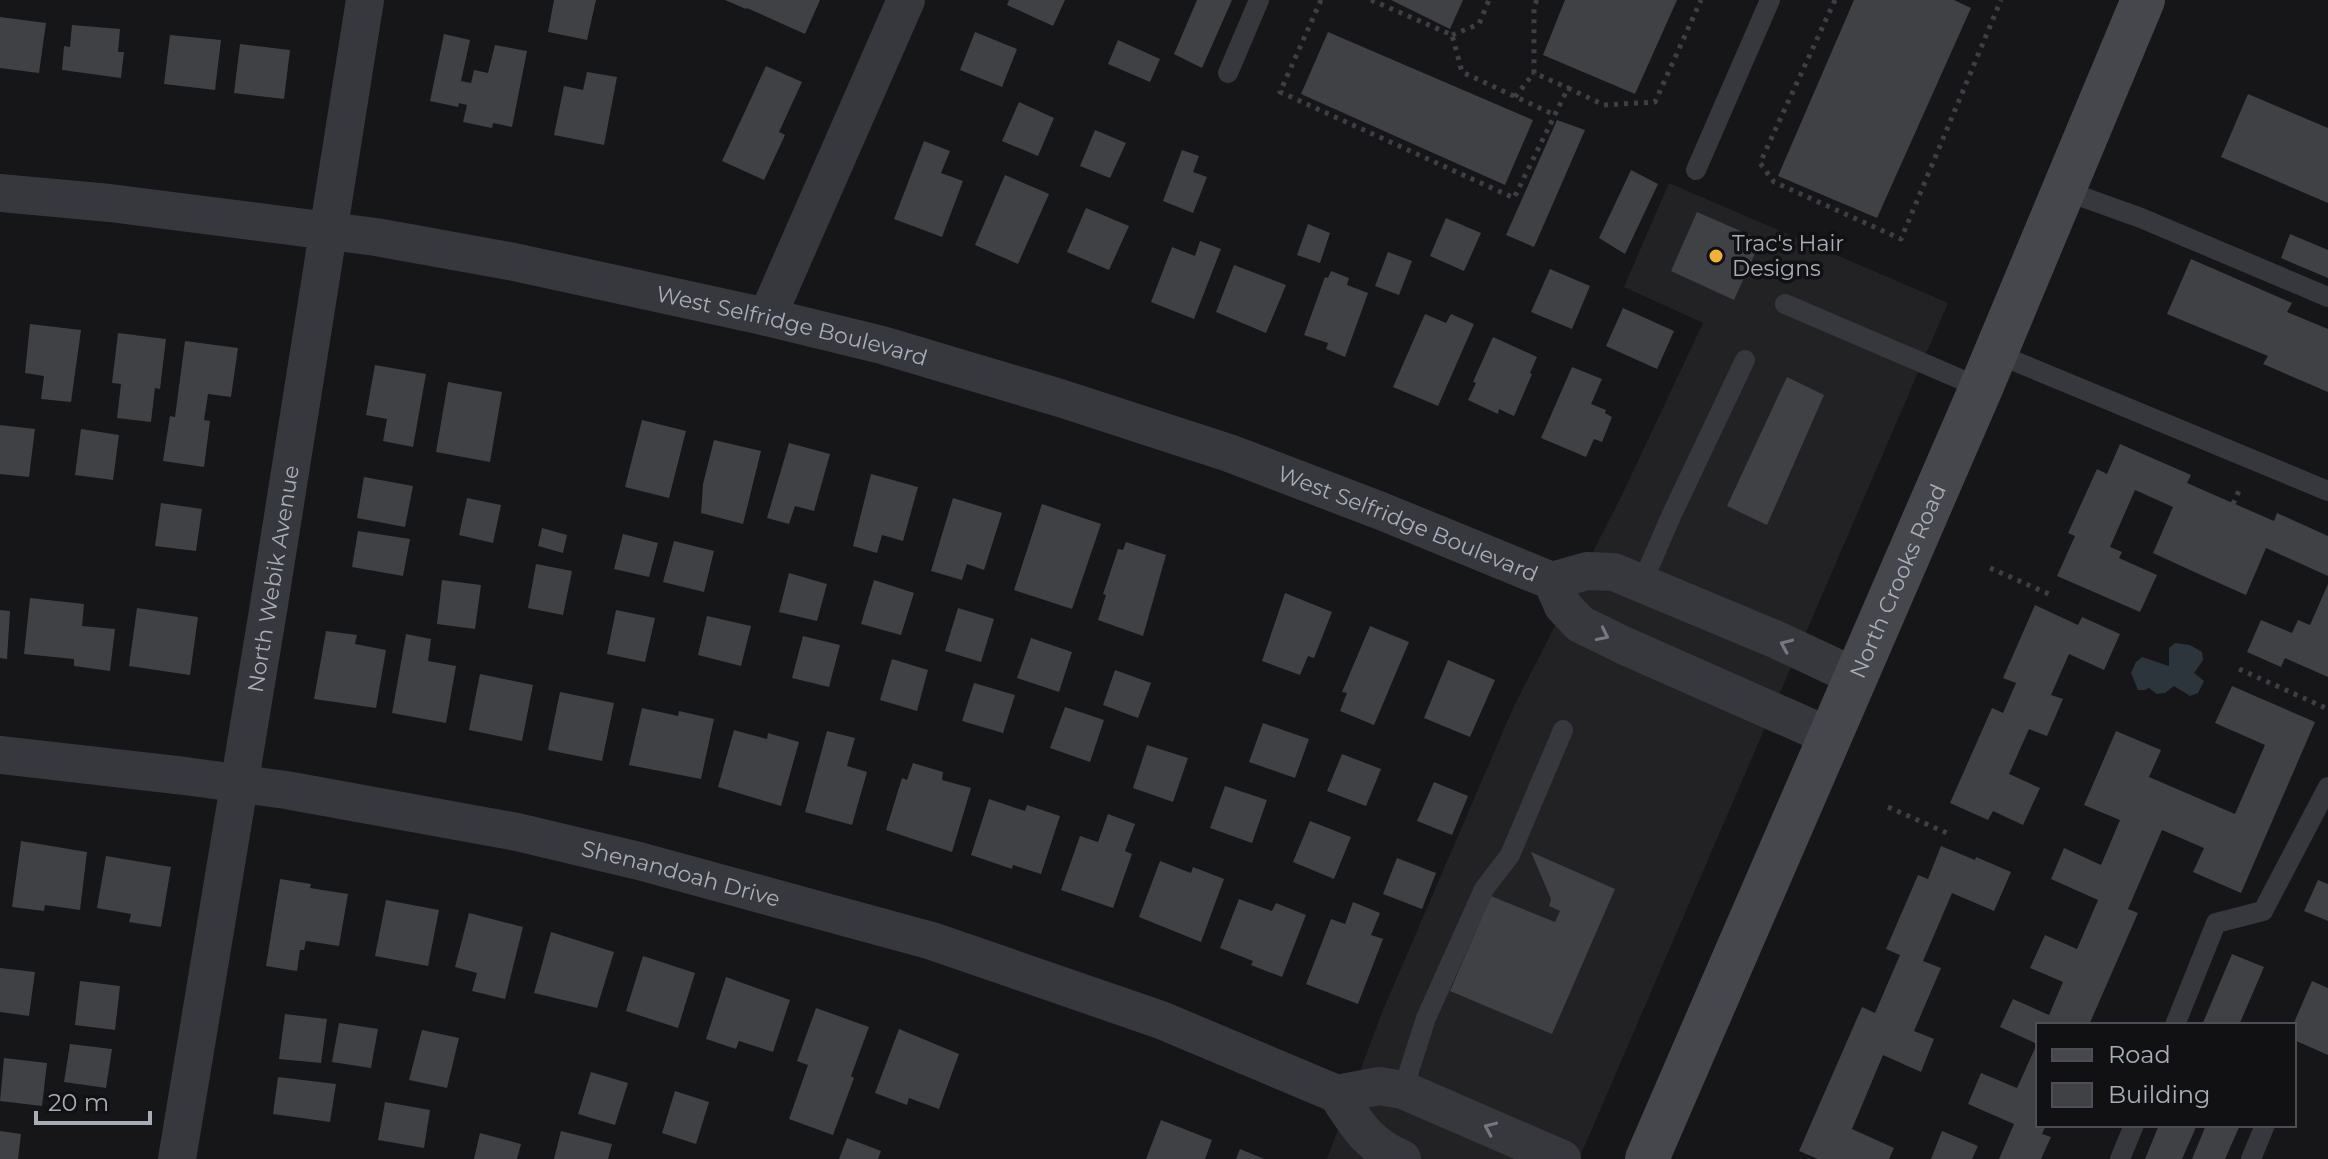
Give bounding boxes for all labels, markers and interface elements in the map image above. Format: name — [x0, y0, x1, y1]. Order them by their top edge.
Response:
place label: Trac's Hair Designs — [1732, 230, 1844, 282]
marker: Trac's Hair Designs — [1707, 247, 1725, 265]
street label: West Selfridge Boulevard — [654, 280, 931, 371]
street label: West Selfridge Boulevard — [1274, 459, 1542, 587]
street label: North Webik Avenue — [241, 463, 304, 695]
street label: North Crooks Road — [1843, 480, 1951, 682]
one-way arrow — [1595, 626, 1610, 641]
one-way arrow — [1779, 638, 1794, 654]
street label: Shenandoah Drive — [579, 834, 783, 912]
legend — [2036, 1023, 2296, 1127]
text: Road — [2108, 1040, 2171, 1069]
scale bar — [36, 1075, 150, 1125]
text: Building — [2108, 1080, 2211, 1109]
text: 20 m — [48, 1088, 109, 1117]
one-way arrow — [1484, 1121, 1499, 1137]

